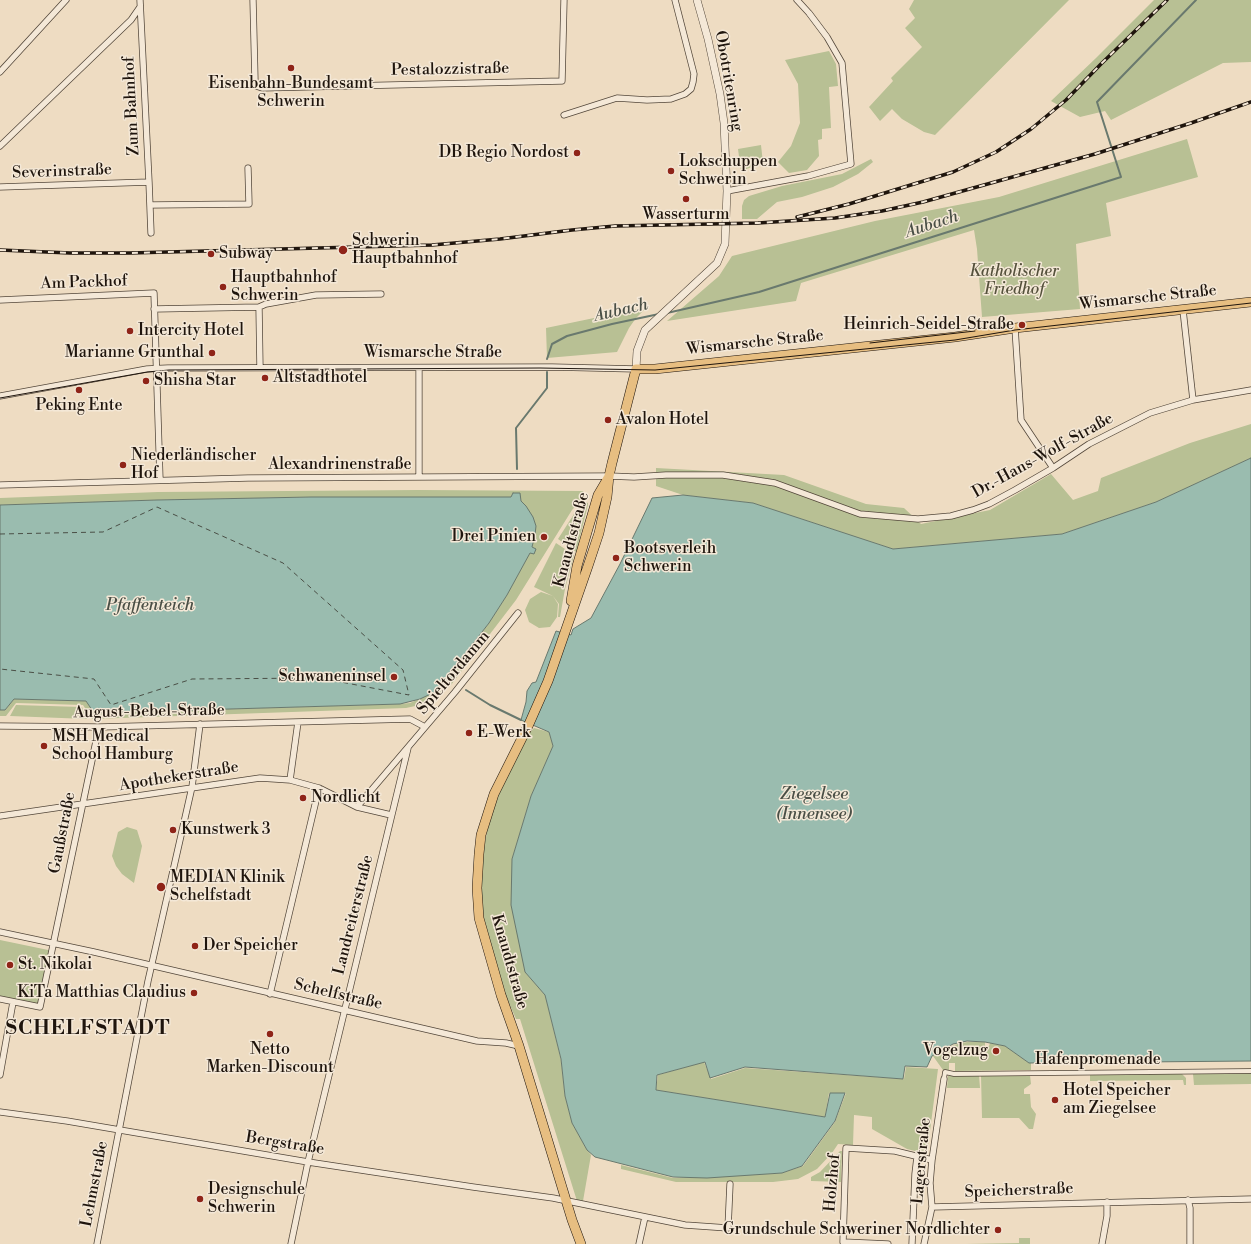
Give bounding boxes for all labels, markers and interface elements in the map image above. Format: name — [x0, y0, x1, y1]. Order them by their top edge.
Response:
street label: Obotritenring — [710, 29, 746, 133]
street label: Zum Bahnhof — [120, 56, 144, 156]
street label: Pestalozzistraße — [391, 59, 509, 81]
marker: Eisenbahn-Bundesamt Schwerin — [286, 63, 296, 73]
place label: Eisenbahn-Bundesamt Schwerin — [208, 74, 374, 112]
place label: DB Regio Nordost — [439, 143, 569, 163]
marker: DB Regio Nordost — [572, 148, 582, 158]
place label: Lokschuppen Schwerin — [679, 152, 777, 190]
street label: Severinstraße — [12, 161, 112, 183]
marker: Lokschuppen Schwerin — [666, 166, 676, 176]
marker: Wasserturm — [681, 194, 691, 204]
place label: Wasserturm — [642, 205, 730, 225]
water label: Aubach — [903, 207, 961, 243]
place label: Schwerin Hauptbahnhof — [352, 231, 457, 269]
place label: Subway — [219, 244, 273, 264]
marker: Schwerin Hauptbahnhof — [337, 244, 349, 256]
marker: Subway — [206, 249, 216, 259]
park label: Katholischer Friedhof — [969, 262, 1059, 300]
place label: Hauptbahnhof Schwerin — [231, 268, 336, 306]
street label: Am Packhof — [40, 272, 128, 294]
street label: Wismarsche Straße — [1078, 281, 1218, 315]
marker: Hauptbahnhof Schwerin — [218, 282, 228, 292]
water label: Aubach — [592, 295, 650, 327]
place label: Heinrich-Seidel-Straße — [844, 315, 1014, 335]
marker: Heinrich-Seidel-Straße — [1017, 320, 1027, 330]
place label: Intercity Hotel — [138, 321, 244, 341]
marker: Intercity Hotel — [125, 326, 135, 336]
street label: Wismarsche Straße — [685, 326, 825, 360]
place label: Marianne Grunthal — [65, 343, 204, 363]
street label: Wismarsche Straße — [364, 343, 502, 363]
marker: Marianne Grunthal — [207, 348, 217, 358]
place label: Altstadthotel — [273, 368, 367, 388]
place label: Shisha Star — [154, 371, 236, 391]
marker: Altstadthotel — [260, 373, 270, 383]
marker: Shisha Star — [141, 376, 151, 386]
marker: Peking Ente — [74, 385, 84, 395]
place label: Peking Ente — [36, 396, 122, 416]
street label: Dr.-Hans-Wolf-Straße — [969, 409, 1117, 503]
place label: Avalon Hotel — [616, 410, 709, 430]
marker: Avalon Hotel — [603, 415, 613, 425]
place label: Niederländischer Hof — [131, 446, 256, 484]
street label: Alexandrinenstraße — [268, 455, 412, 475]
marker: Niederländischer Hof — [118, 460, 128, 470]
street label: Knaudtstraße — [550, 490, 594, 590]
place label: Drei Pinien — [451, 527, 536, 547]
marker: Drei Pinien — [539, 532, 549, 542]
place label: Bootsverleih Schwerin — [624, 539, 716, 577]
marker: Bootsverleih Schwerin — [611, 553, 621, 563]
water label: Pfaffenteich — [106, 596, 194, 616]
street label: Spieltordamm — [414, 627, 494, 719]
place label: Schwaneninsel — [278, 667, 386, 687]
marker: Schwaneninsel — [389, 672, 399, 682]
street label: August-Bebel-Straße — [73, 701, 225, 723]
place label: E-Werk — [477, 723, 530, 743]
place label: MSH Medical School Hamburg — [52, 727, 173, 765]
marker: E-Werk — [464, 728, 474, 738]
marker: MSH Medical School Hamburg — [39, 741, 49, 751]
street label: Apothekerstraße — [118, 758, 240, 796]
water label: Ziegelsee (Innensee) — [776, 785, 852, 825]
place label: Nordlicht — [311, 788, 381, 808]
street label: Gaußstraße — [46, 791, 80, 875]
marker: Nordlicht — [298, 793, 308, 803]
place label: Kunstwerk 3 — [181, 820, 271, 840]
marker: Kunstwerk 3 — [168, 825, 178, 835]
street label: Landreiterstraße — [330, 853, 378, 977]
place label: MEDIAN Klinik Schelfstadt — [170, 868, 285, 906]
marker: MEDIAN Klinik Schelfstadt — [155, 881, 167, 893]
street label: Knaudtstraße — [486, 912, 532, 1012]
place label: Der Speicher — [203, 936, 298, 956]
marker: Der Speicher — [190, 941, 200, 951]
place label: St. Nikolai — [18, 955, 92, 975]
marker: St. Nikolai — [5, 960, 15, 970]
street label: Schelfstraße — [292, 975, 384, 1015]
place label: KiTa Matthias Claudius — [17, 983, 186, 1003]
marker: KiTa Matthias Claudius — [189, 988, 199, 998]
district label: SCHELFSTADT — [6, 1017, 170, 1041]
marker: Netto Marken-Discount — [265, 1029, 275, 1039]
place label: Netto Marken-Discount — [206, 1040, 334, 1078]
place label: Vogelzug — [923, 1041, 988, 1061]
marker: Vogelzug — [991, 1046, 1001, 1056]
street label: Hafenpromenade — [1035, 1050, 1161, 1070]
place label: Hotel Speicher am Ziegelsee — [1063, 1081, 1171, 1119]
marker: Hotel Speicher am Ziegelsee — [1050, 1095, 1060, 1105]
street label: Lagerstraße — [909, 1117, 935, 1205]
street label: Bergstraße — [244, 1128, 326, 1160]
street label: Lehmstraße — [77, 1139, 113, 1229]
street label: Holzhof — [821, 1153, 845, 1213]
place label: Designschule Schwerin — [208, 1180, 305, 1218]
street label: Speicherstraße — [964, 1180, 1074, 1202]
marker: Designschule Schwerin — [195, 1194, 205, 1204]
place label: Grundschule Schweriner Nordlichter — [723, 1220, 990, 1240]
marker: Grundschule Schweriner Nordlichter — [993, 1225, 1003, 1235]

